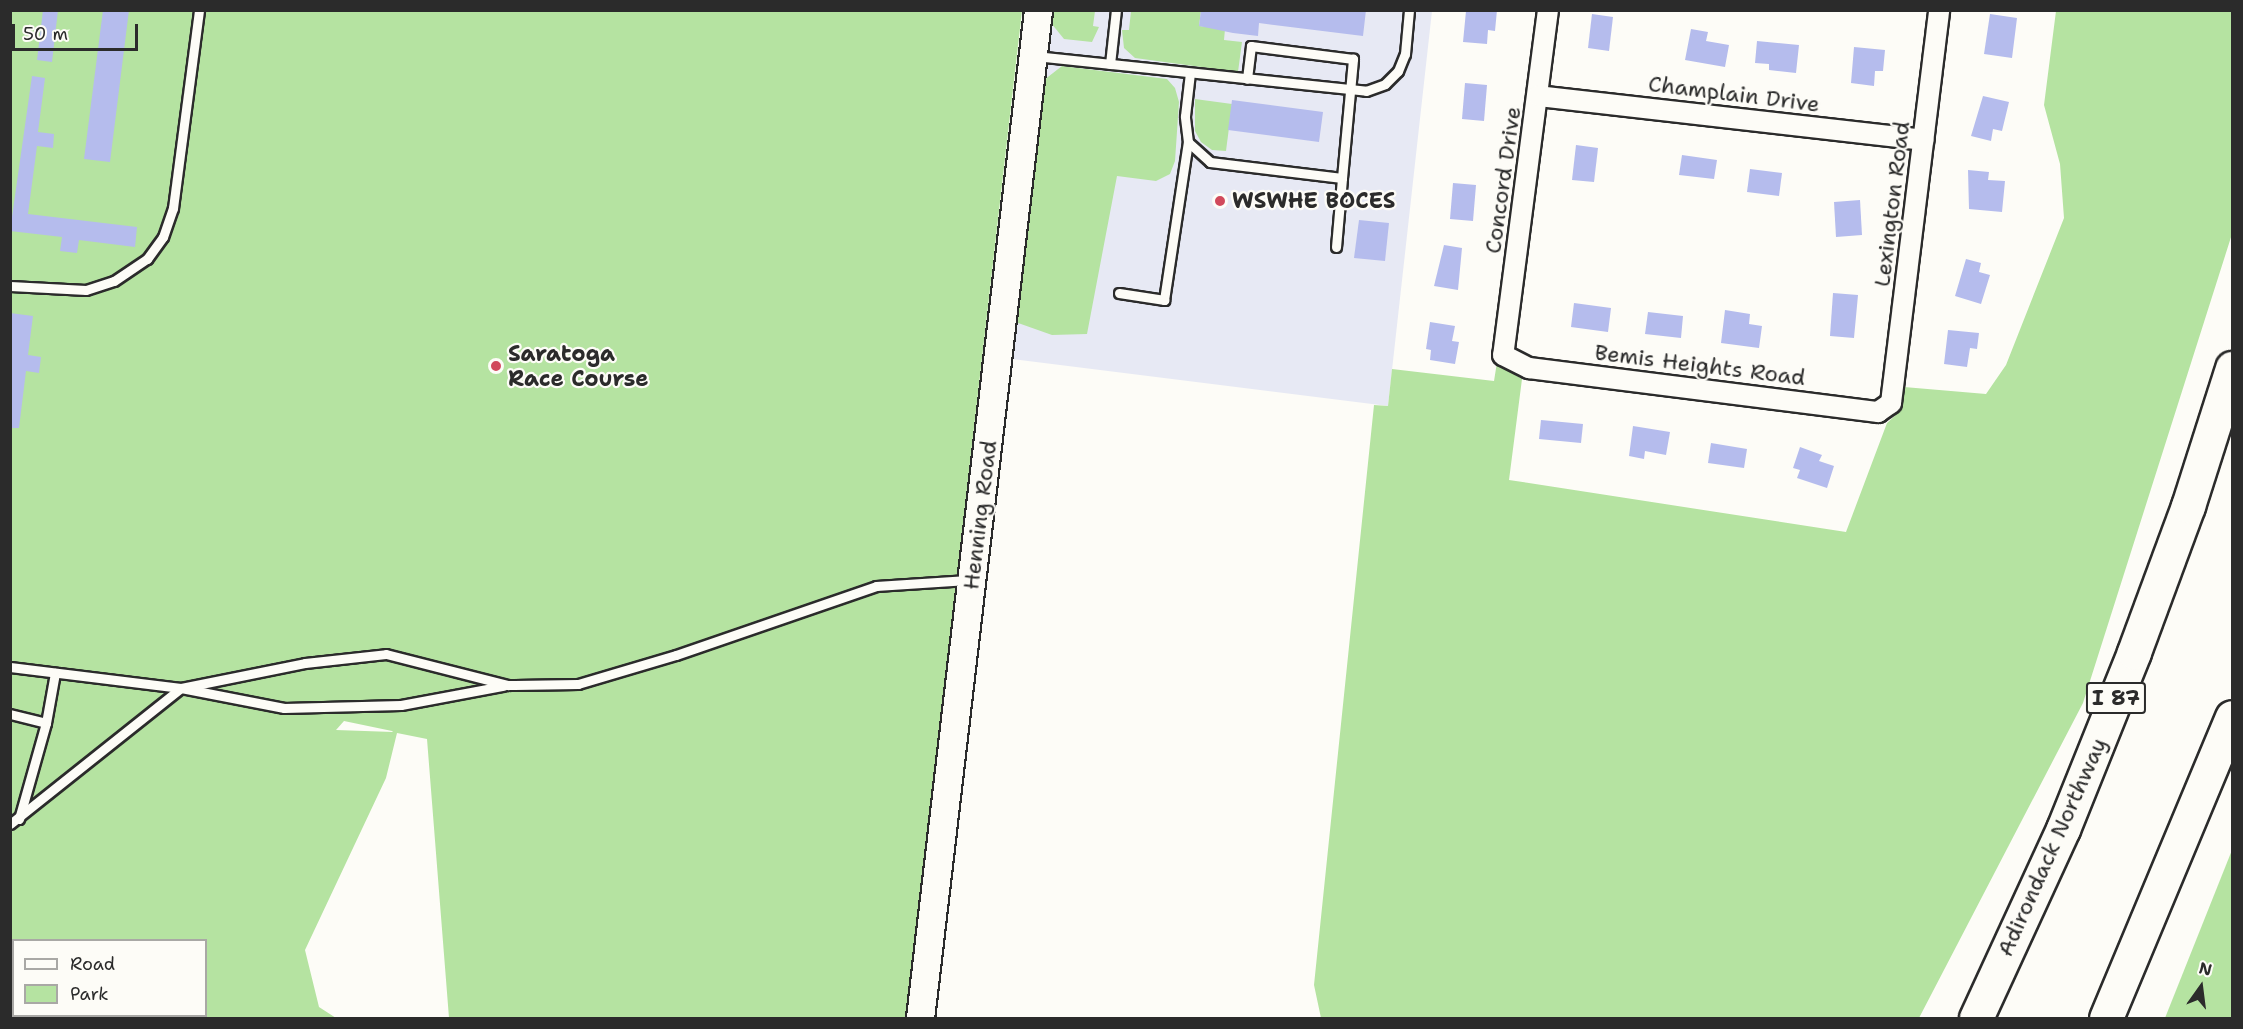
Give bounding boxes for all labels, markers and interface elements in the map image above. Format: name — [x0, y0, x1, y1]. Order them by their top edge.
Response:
scale bar — [15, 12, 141, 50]
text: 50 m — [23, 22, 68, 46]
street label: Champlain Drive — [1647, 70, 1821, 118]
street label: Concord Drive — [1480, 105, 1526, 255]
street label: Lexington Road — [1869, 120, 1915, 288]
place label: WSWHE BOCES — [1232, 188, 1395, 214]
marker: WSWHE BOCES — [1213, 194, 1227, 208]
street label: Bemis Heights Road — [1593, 339, 1807, 391]
place label: Saratoga Race Course — [508, 340, 648, 392]
marker: Saratoga Race Course — [489, 359, 503, 373]
street label: Henning Road — [958, 439, 1002, 591]
road number: I 87 — [2084, 680, 2148, 716]
street label: Adirondack Northway — [1992, 734, 2112, 960]
legend — [12, 939, 207, 1017]
text: Road — [70, 952, 115, 976]
north arrow — [2171, 957, 2231, 1017]
text: N — [2197, 957, 2214, 981]
text: Park — [70, 982, 109, 1006]

